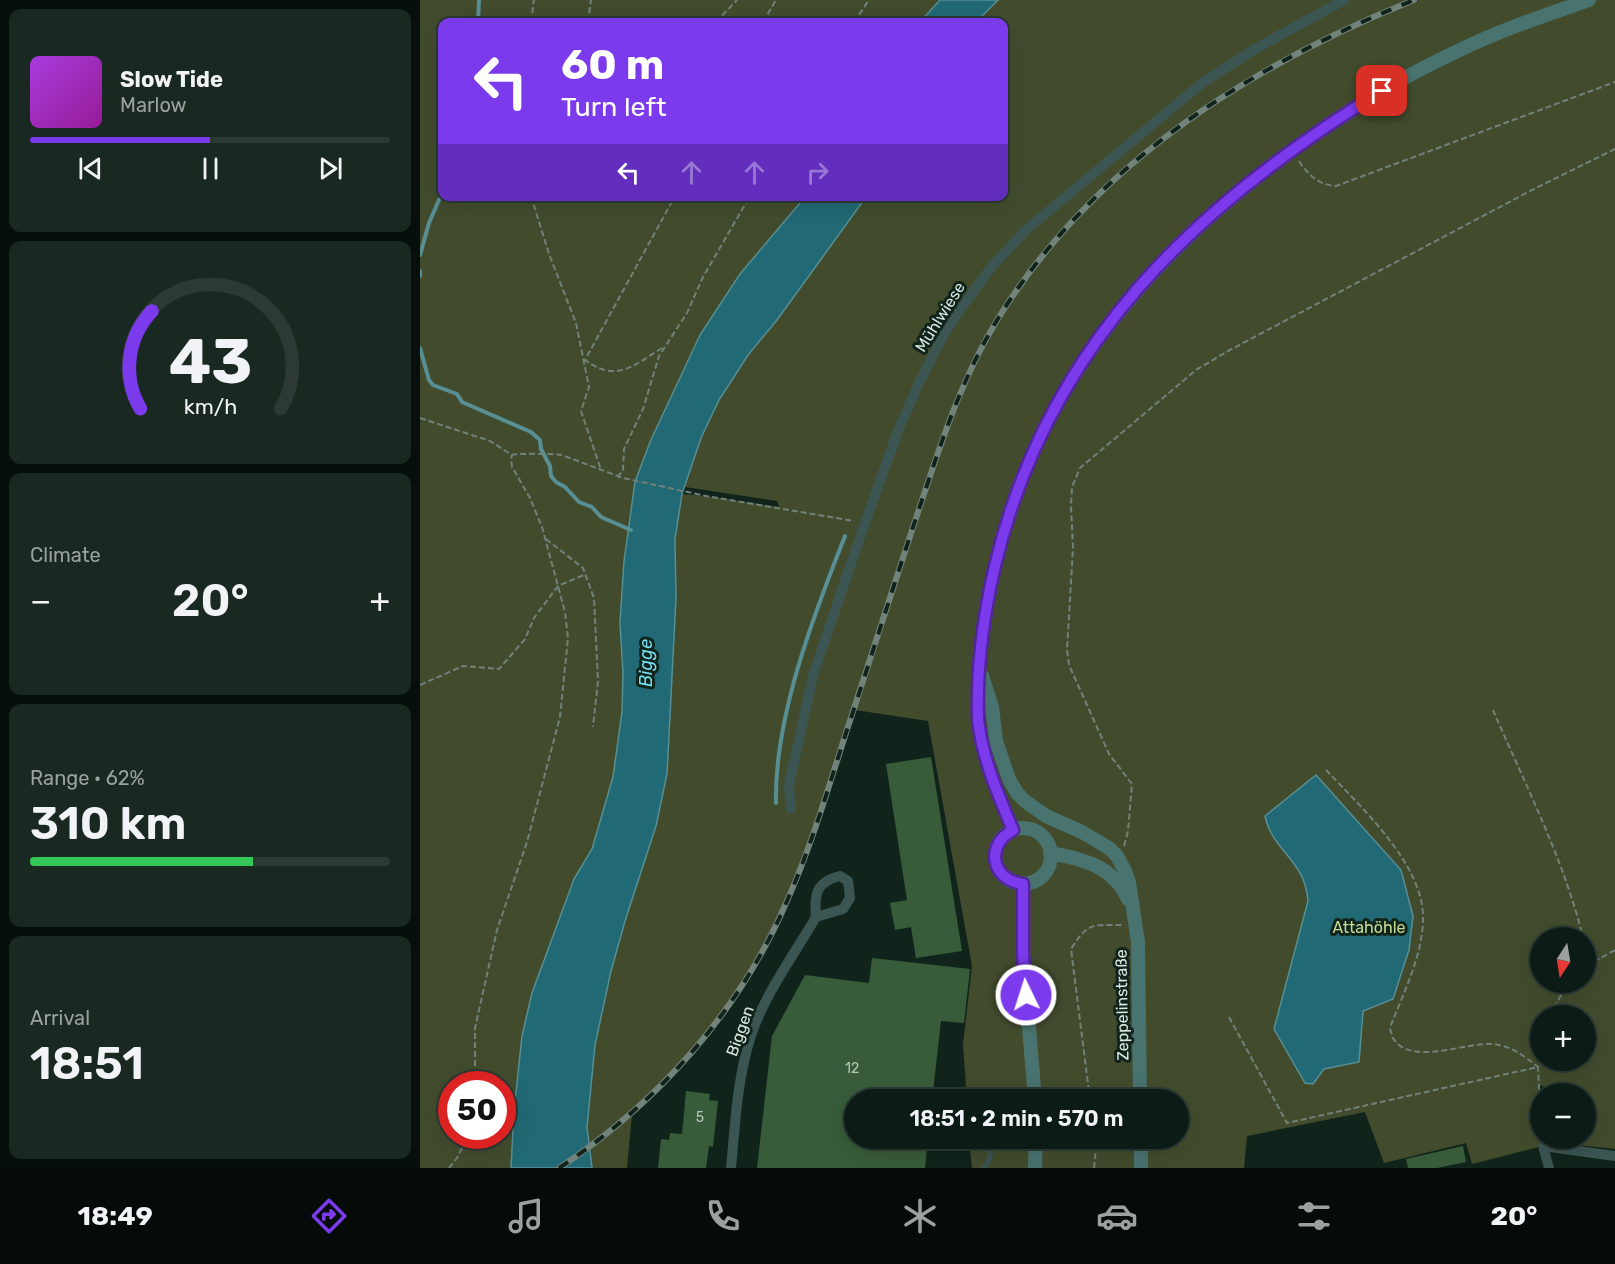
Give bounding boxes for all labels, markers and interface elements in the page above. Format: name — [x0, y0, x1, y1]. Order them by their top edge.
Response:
text: 60 m — [561, 40, 664, 90]
icon: left — [462, 42, 540, 120]
pin — [1356, 65, 1407, 116]
text: Slow Tide — [120, 66, 223, 93]
icon: arrive — [1365, 74, 1398, 107]
text: Turn left — [561, 91, 666, 123]
text: Marlow — [120, 93, 187, 117]
icon: previous — [74, 152, 107, 185]
icon: pause — [194, 152, 227, 185]
icon: next — [314, 152, 347, 185]
icon: left — [612, 156, 645, 189]
icon: ahead — [675, 156, 708, 189]
icon: ahead — [738, 156, 771, 189]
icon: right — [801, 156, 834, 189]
street label: Mühlwiese — [911, 279, 969, 355]
text: 43 — [168, 325, 252, 399]
text: km/h — [183, 395, 237, 420]
text: Climate — [30, 543, 101, 567]
text: 20° — [172, 574, 249, 627]
text: − — [30, 581, 51, 620]
text: + — [369, 581, 390, 620]
water label: Bigge — [635, 639, 657, 687]
text: Range · 62% — [30, 766, 145, 790]
text: 310 km — [30, 797, 186, 850]
park label: Attahöhle — [1332, 918, 1406, 937]
north arrow — [1530, 927, 1596, 993]
map controls — [1530, 927, 1596, 1149]
street label: Zeppelinstraße — [1112, 949, 1132, 1061]
position arrow — [994, 963, 1058, 1027]
street label: Biggen — [722, 1003, 758, 1059]
button: + — [1530, 1005, 1596, 1071]
text: Arrival — [30, 1006, 90, 1030]
text: 18:51 — [30, 1037, 144, 1090]
house number: 12 — [845, 1060, 859, 1077]
speed limit sign: 50 — [438, 1071, 516, 1149]
button: − — [1530, 1083, 1596, 1149]
text: 18:51 · 2 min · 570 m — [909, 1105, 1124, 1132]
house number: 5 — [696, 1109, 704, 1126]
icon: directions — [308, 1195, 350, 1237]
icon: music — [505, 1195, 547, 1237]
icon: phone — [702, 1195, 744, 1237]
icon: climate — [899, 1195, 941, 1237]
icon: car — [1096, 1195, 1138, 1237]
icon: filters — [1293, 1195, 1335, 1237]
text: 18:49 — [78, 1200, 153, 1232]
text: 20° — [1490, 1200, 1537, 1232]

